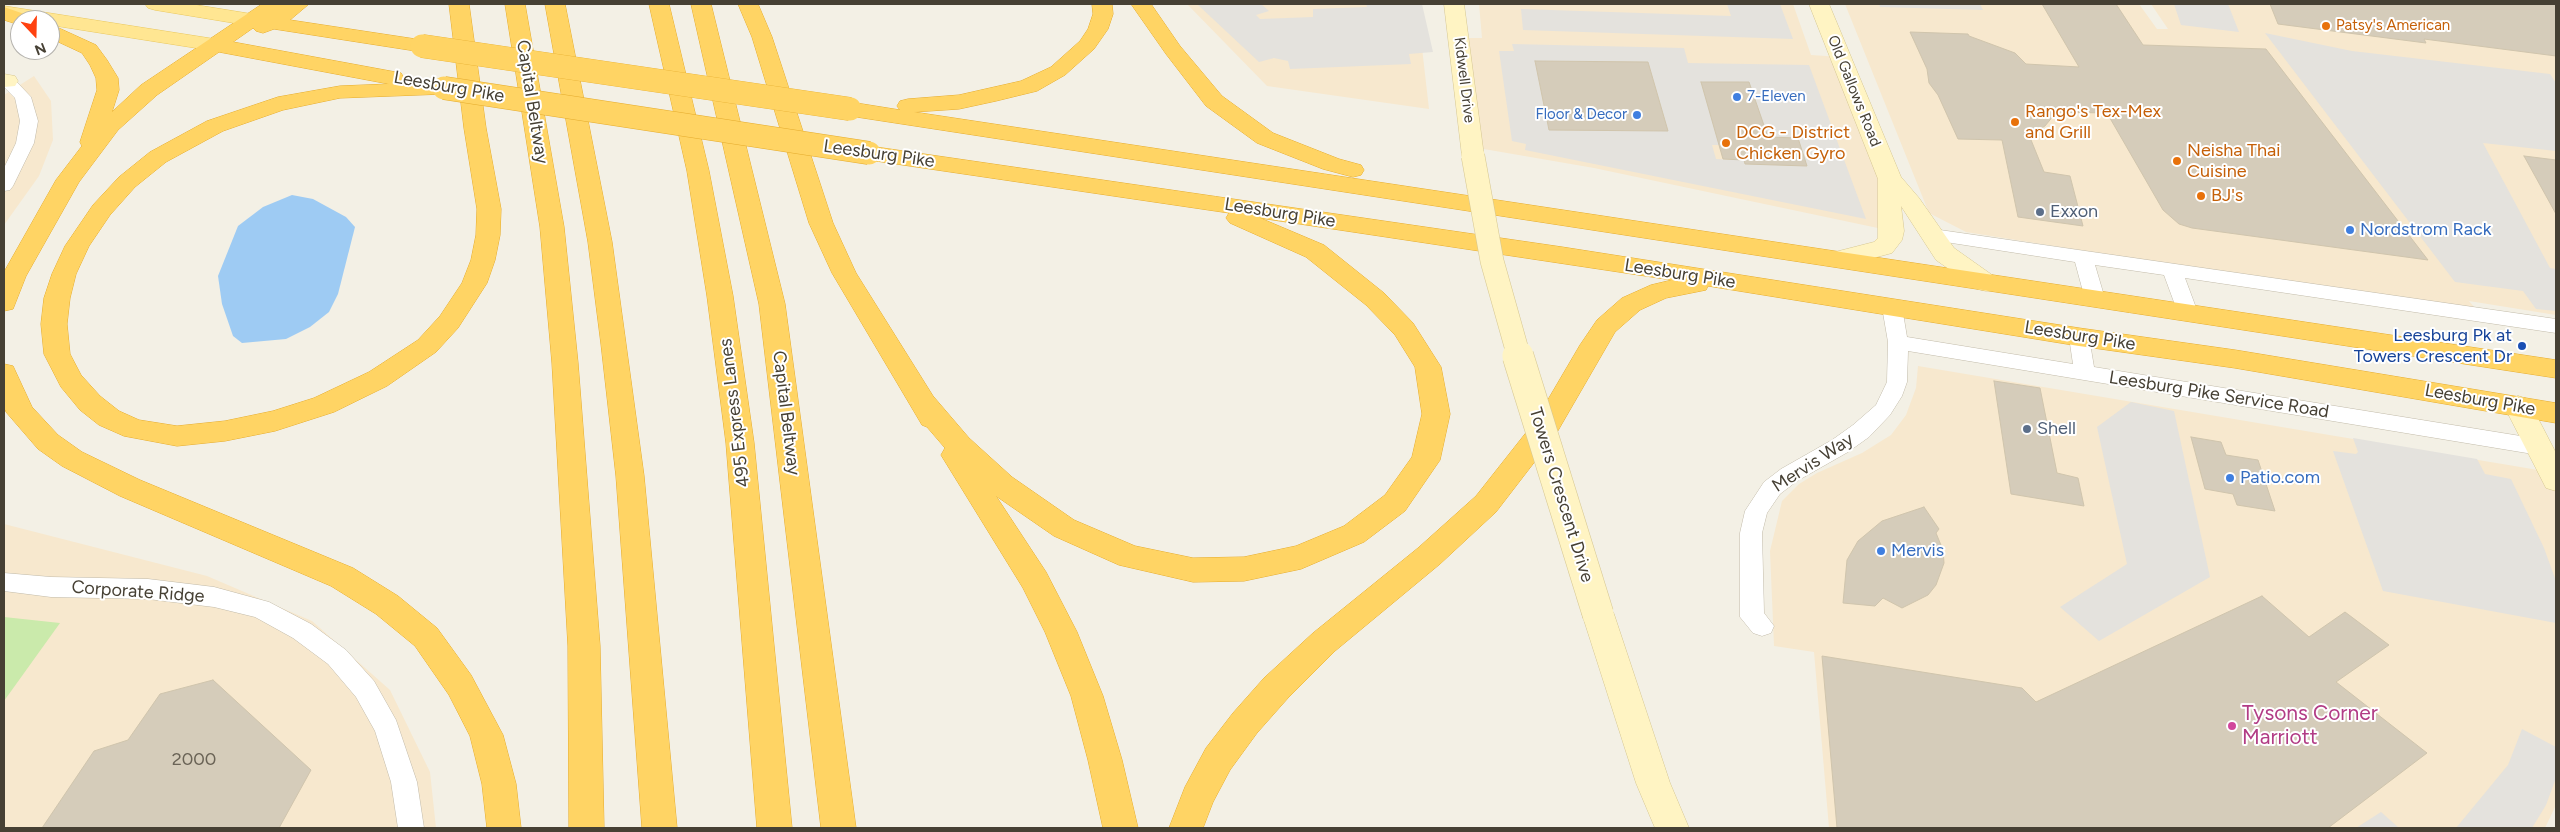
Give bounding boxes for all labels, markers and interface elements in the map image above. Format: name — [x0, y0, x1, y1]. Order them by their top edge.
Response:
north arrow — [10, 10, 60, 60]
place label: Patsy's American — [2336, 17, 2450, 35]
marker: Patsy's American — [2320, 20, 2332, 32]
street label: Old Gallows Road — [1823, 33, 1885, 149]
street label: Kidwell Drive — [1450, 36, 1478, 124]
street label: Capital Beltway — [512, 38, 552, 166]
text: N — [32, 39, 48, 58]
street label: Leesburg Pike — [392, 67, 506, 107]
place label: 7-Eleven — [1747, 88, 1806, 106]
marker: 7-Eleven — [1731, 91, 1743, 103]
place label: Rango's Tex-Mex and Grill — [2025, 101, 2161, 144]
place label: Floor & Decor — [1536, 106, 1627, 124]
marker: Floor & Decor — [1631, 109, 1643, 121]
marker: Rango's Tex-Mex and Grill — [2009, 116, 2021, 128]
place label: DCG - District Chicken Gyro — [1736, 122, 1850, 164]
street label: Leesburg Pike — [822, 136, 936, 172]
marker: DCG - District Chicken Gyro — [1720, 137, 1732, 149]
place label: Neisha Thai Cuisine — [2187, 140, 2280, 182]
marker: Neisha Thai Cuisine — [2171, 155, 2183, 167]
place label: BJ's — [2211, 185, 2243, 207]
marker: BJ's — [2195, 190, 2207, 202]
street label: Leesburg Pike — [1223, 194, 1337, 232]
place label: Exxon — [2050, 201, 2098, 223]
marker: Exxon — [2034, 206, 2046, 218]
place label: Nordstrom Rack — [2360, 219, 2491, 241]
marker: Nordstrom Rack — [2344, 224, 2356, 236]
street label: Leesburg Pike — [1623, 255, 1737, 293]
street label: Leesburg Pike — [2023, 317, 2137, 355]
place label: Leesburg Pk at Towers Crescent Dr — [2354, 325, 2512, 368]
street label: 495 Express Lanes — [715, 337, 755, 489]
marker: Leesburg Pk at Towers Crescent Dr — [2516, 340, 2528, 352]
street label: Capital Beltway — [768, 349, 804, 477]
street label: Leesburg Pike Service Road — [2107, 367, 2331, 423]
street label: Leesburg Pike — [2423, 380, 2537, 420]
street label: Towers Crescent Drive — [1524, 405, 1598, 585]
place label: Shell — [2037, 418, 2076, 440]
marker: Shell — [2021, 423, 2033, 435]
street label: Mervis Way — [1768, 429, 1858, 497]
place label: Patio.com — [2240, 467, 2320, 489]
marker: Patio.com — [2224, 472, 2236, 484]
place label: Mervis — [1891, 540, 1944, 562]
marker: Mervis — [1875, 545, 1887, 557]
street label: Corporate Ridge — [71, 577, 205, 607]
place label: Tysons Corner Marriott — [2242, 701, 2378, 751]
marker: Tysons Corner Marriott — [2226, 720, 2238, 732]
house number: 2000 — [172, 749, 216, 771]

